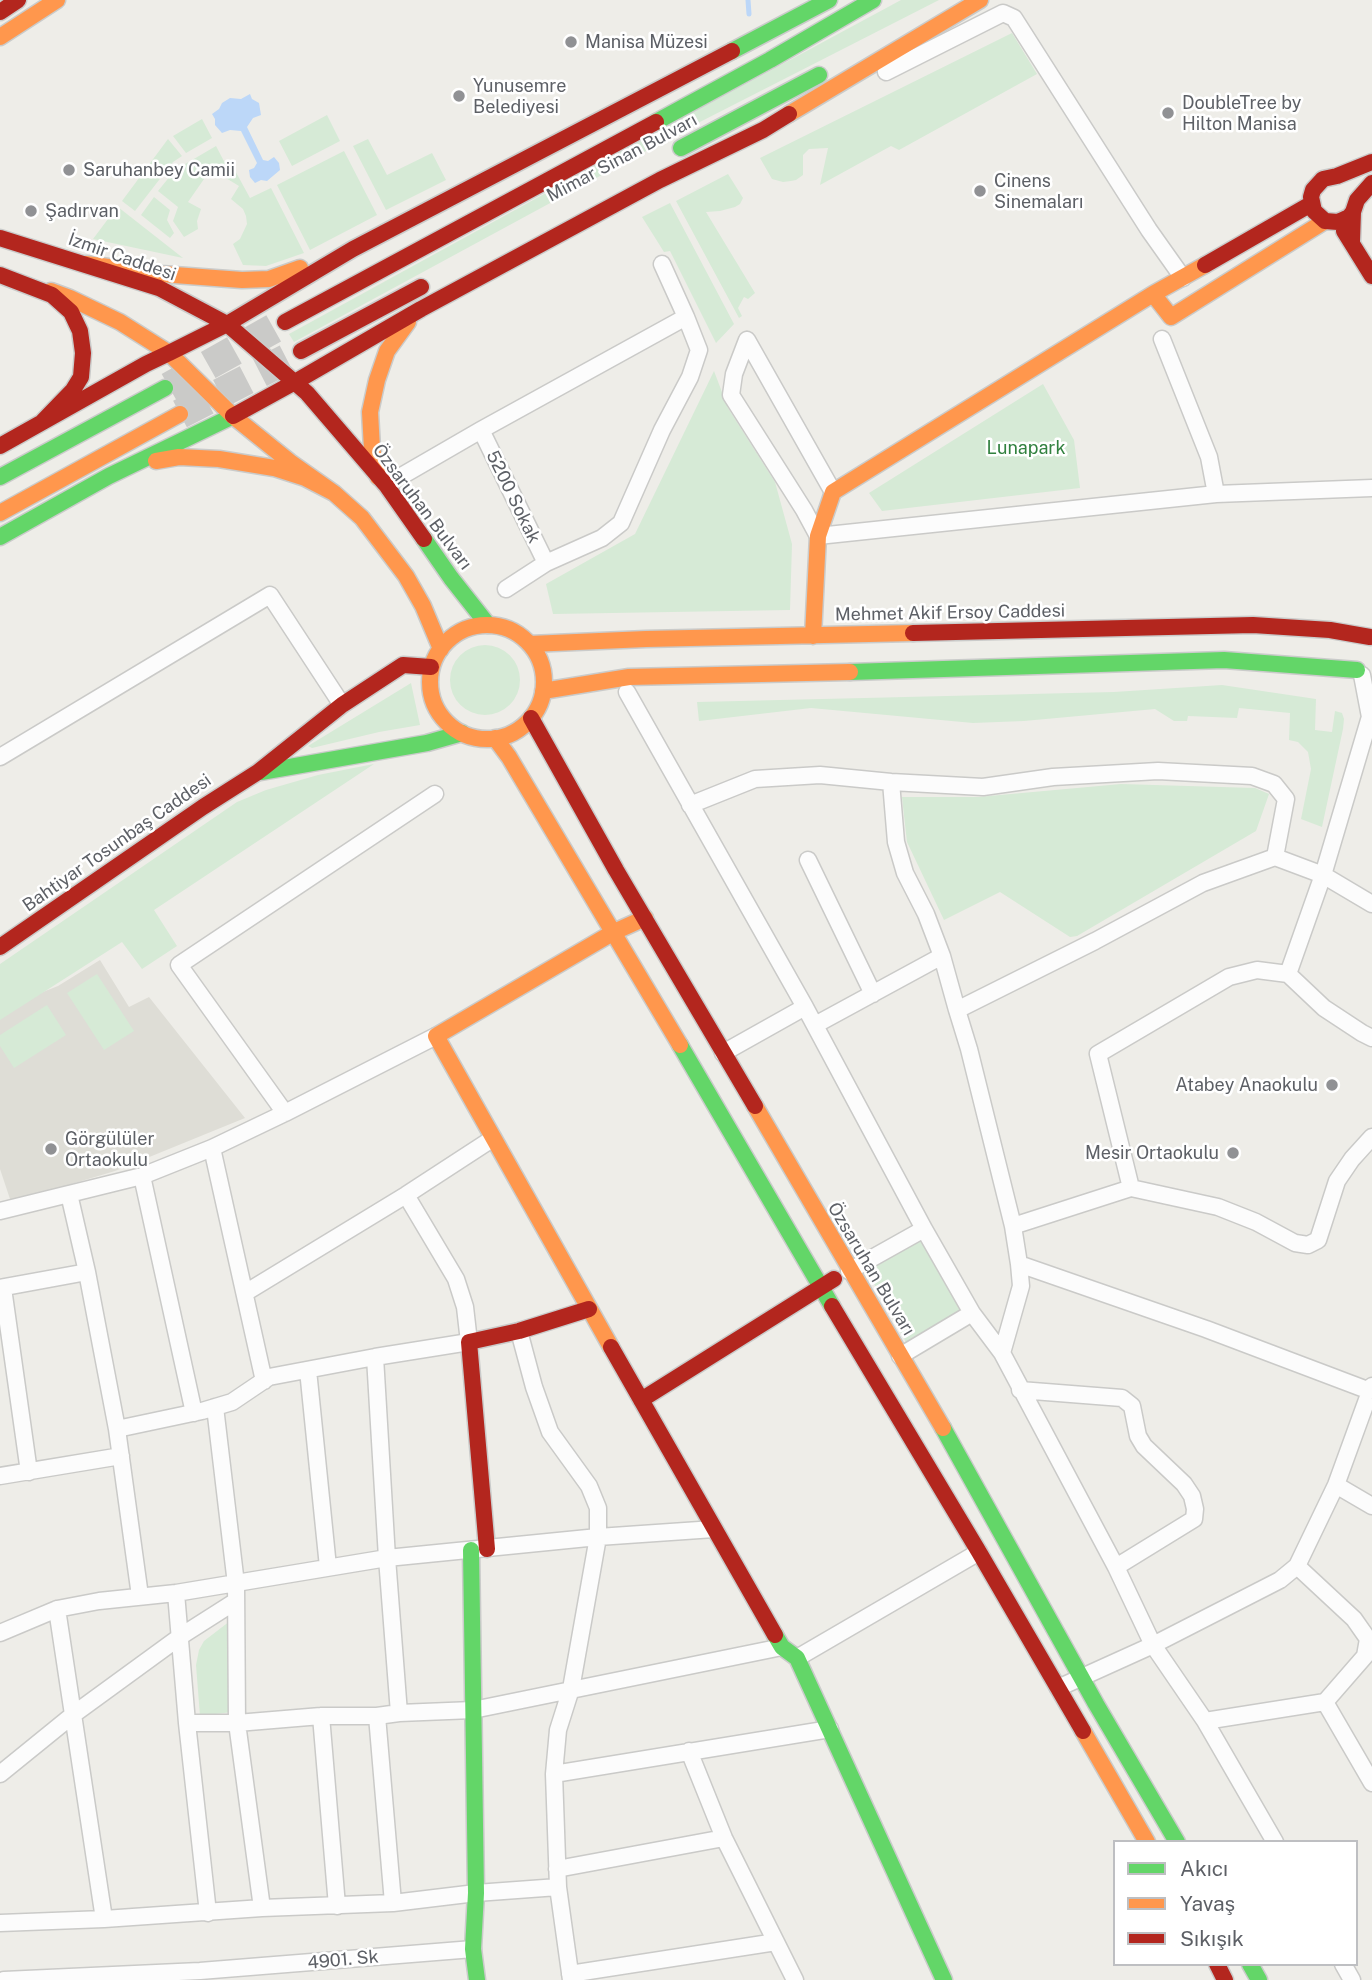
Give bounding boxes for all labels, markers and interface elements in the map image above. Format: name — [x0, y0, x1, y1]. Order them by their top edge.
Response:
place label: Manisa Müzesi — [585, 31, 708, 53]
marker: Manisa Müzesi — [563, 34, 579, 50]
place label: Yunusemre Belediyesi — [473, 75, 566, 118]
marker: Yunusemre Belediyesi — [451, 88, 467, 104]
place label: DoubleTree by Hilton Manisa — [1182, 92, 1301, 134]
marker: DoubleTree by Hilton Manisa — [1160, 105, 1176, 121]
street label: Mimar Sinan Bulvarı — [543, 109, 701, 207]
place label: Saruhanbey Camii — [83, 159, 235, 181]
marker: Saruhanbey Camii — [61, 162, 77, 178]
place label: Cinens Sinemaları — [994, 170, 1083, 212]
marker: Cinens Sinemaları — [972, 183, 988, 199]
place label: Şadırvan — [45, 200, 119, 222]
marker: Şadırvan — [23, 203, 39, 219]
street label: İzmir Caddesi — [65, 228, 179, 286]
park label: Lunapark — [986, 437, 1066, 459]
street label: Özsaruhan Bulvarı — [368, 440, 476, 574]
street label: 5200 Sokak — [481, 447, 545, 547]
street label: Mehmet Akif Ersoy Caddesi — [835, 600, 1065, 626]
street label: Bahtiyar Tosunbaş Caddesi — [19, 770, 215, 916]
place label: Atabey Anaokulu — [1175, 1074, 1318, 1096]
marker: Atabey Anaokulu — [1324, 1077, 1340, 1093]
place label: Görgülüler Ortaokulu — [65, 1128, 155, 1170]
marker: Görgülüler Ortaokulu — [43, 1141, 59, 1157]
place label: Mesir Ortaokulu — [1085, 1142, 1219, 1164]
marker: Mesir Ortaokulu — [1225, 1145, 1241, 1161]
street label: Özsaruhan Bulvarı — [823, 1198, 919, 1340]
legend — [1113, 1840, 1358, 1966]
text: Akıcı — [1180, 1856, 1228, 1881]
text: Yavaş — [1180, 1891, 1235, 1916]
text: Sıkışık — [1180, 1926, 1244, 1951]
street label: 4901. Sk — [307, 1946, 379, 1974]

